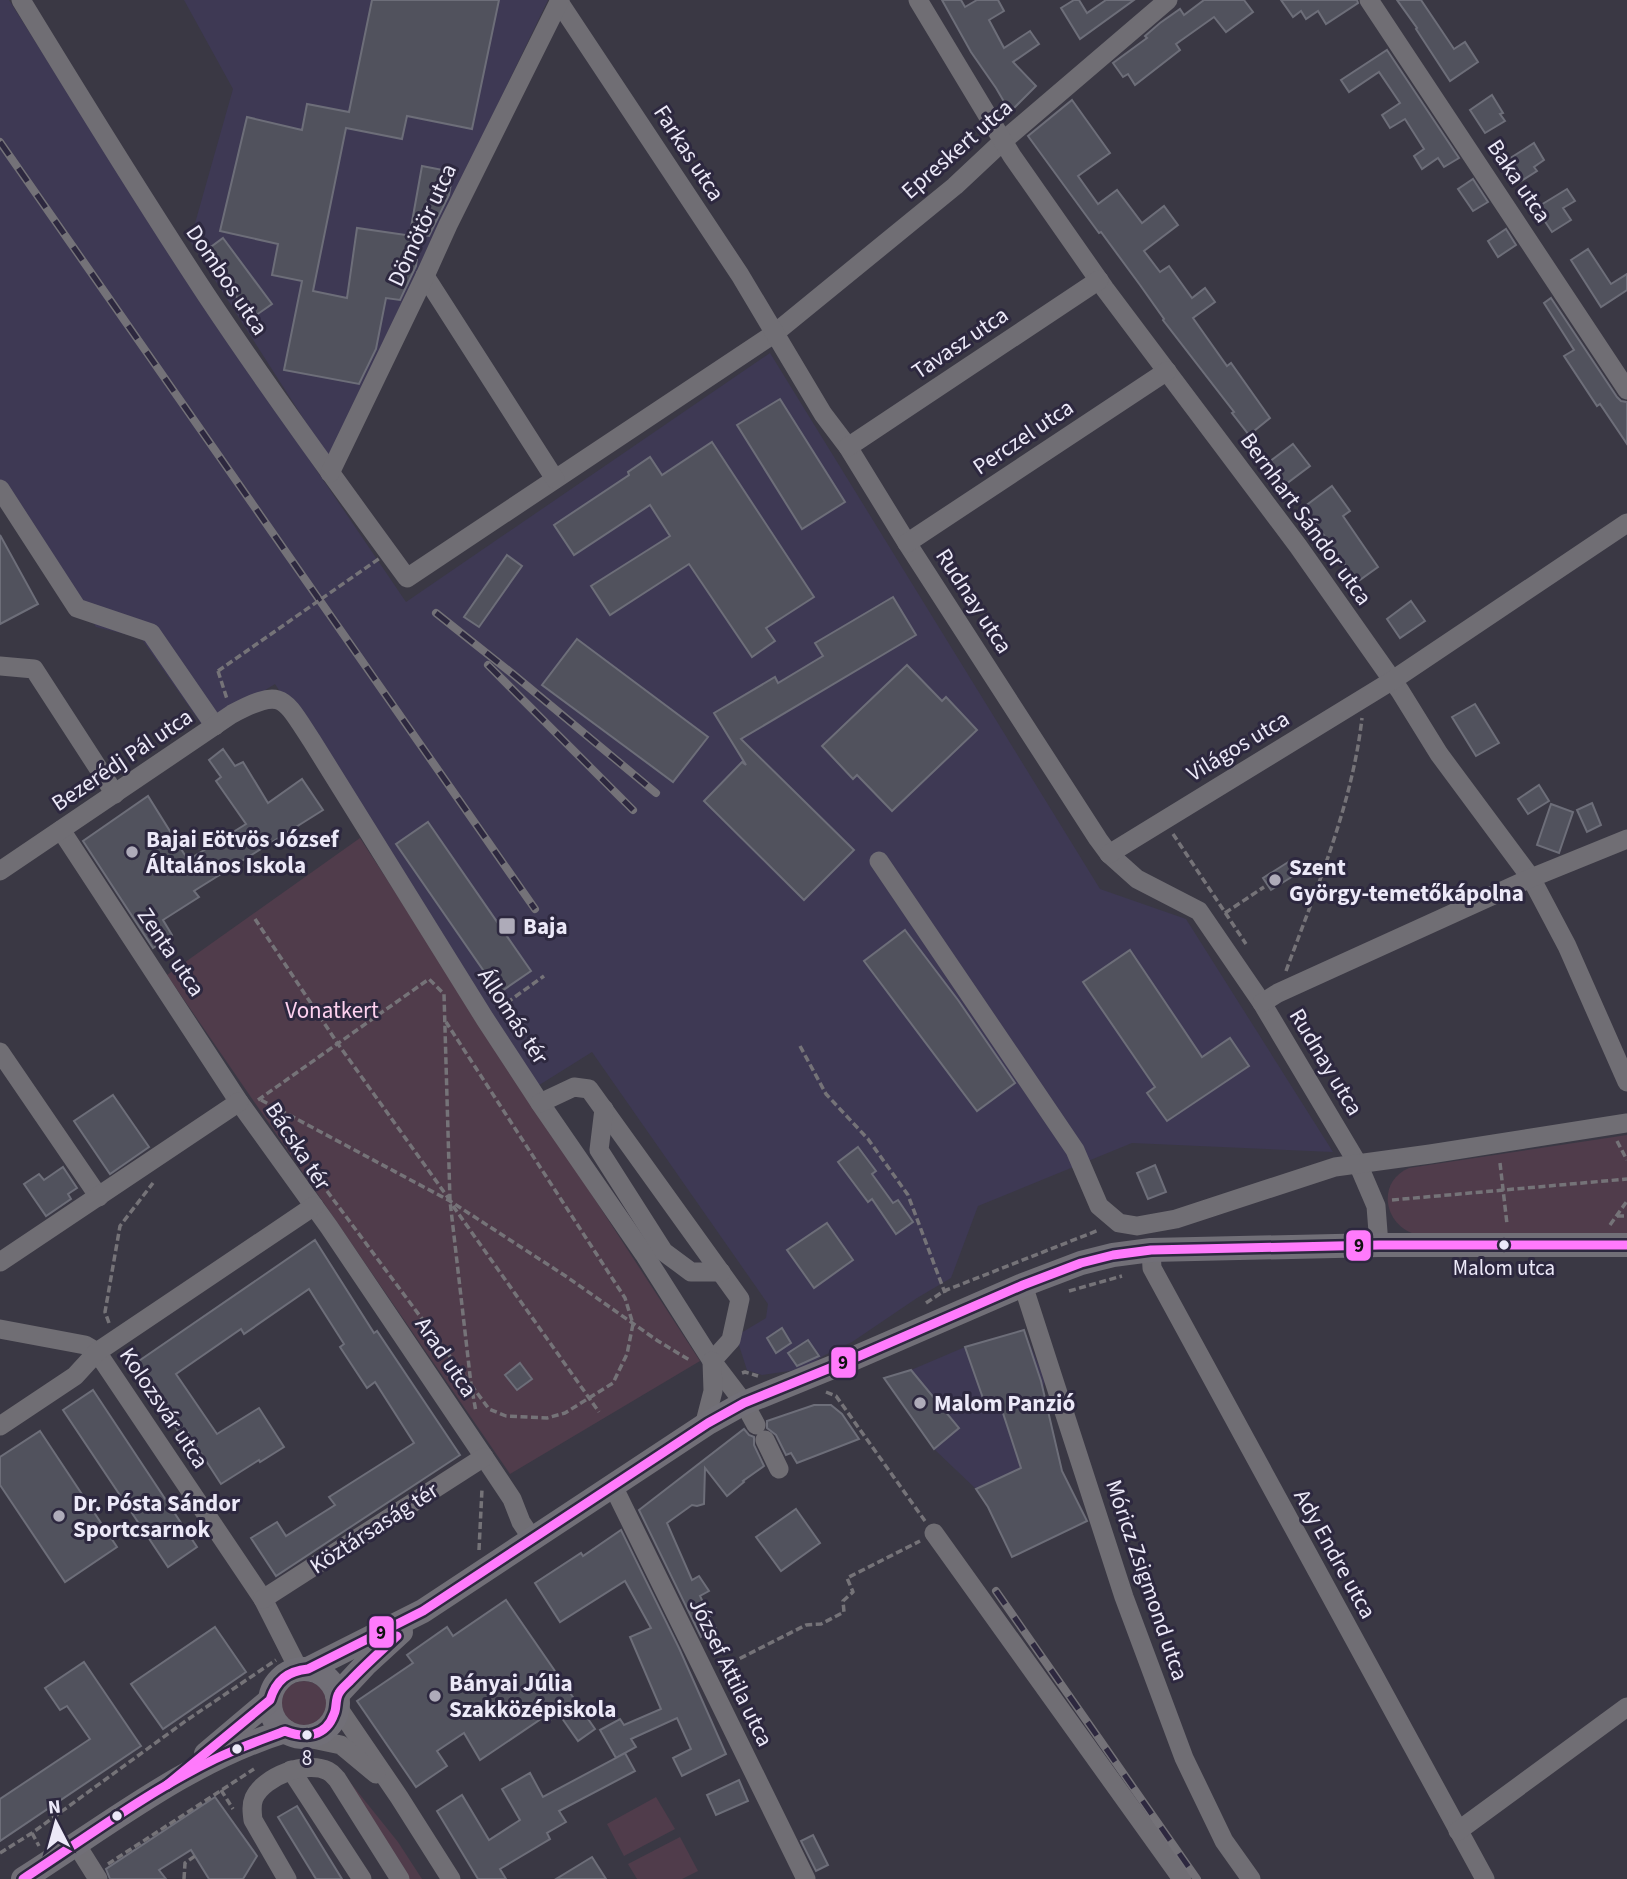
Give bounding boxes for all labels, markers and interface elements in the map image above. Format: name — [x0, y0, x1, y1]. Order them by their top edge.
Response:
street label: Epreskert utca — [894, 91, 1020, 207]
street label: Farkas utca — [645, 98, 733, 208]
street label: Baka utca — [1479, 133, 1559, 229]
street label: Dömötör utca — [379, 158, 465, 292]
street label: Dombos utca — [178, 218, 276, 342]
street label: Tavasz utca — [905, 299, 1015, 387]
street label: Perczel utca — [966, 391, 1080, 483]
street label: Bernhart Sándor utca — [1232, 426, 1380, 612]
street label: Rudnay utca — [928, 542, 1020, 660]
street label: Bezerédj Pál utca — [45, 700, 199, 820]
street label: Világos utca — [1180, 702, 1296, 790]
place label: Bajai Eötvös József Általános Iskola — [145, 823, 340, 882]
marker: Bajai Eötvös József Általános Iskola — [124, 844, 140, 860]
place label: Szent György-temetőkápolna — [1289, 851, 1524, 910]
marker: Szent György-temetőkápolna — [1267, 872, 1283, 888]
street label: Zenta utca — [129, 901, 213, 1003]
place label: Baja — [523, 910, 568, 943]
marker: Baja — [497, 916, 517, 936]
street label: Állomás tér — [470, 962, 557, 1071]
park label: Vonatkert — [285, 994, 379, 1027]
street label: Rudnay utca — [1281, 1002, 1371, 1122]
street label: Bácska tér — [257, 1095, 339, 1198]
line badge: 9 — [1345, 1229, 1372, 1262]
text: 9 — [1354, 1233, 1364, 1260]
marker: Malom utca — [1497, 1238, 1511, 1252]
place label: Malom utca — [1453, 1253, 1555, 1283]
street label: Arad utca — [407, 1310, 485, 1404]
street label: Kolozsvár utca — [111, 1341, 217, 1475]
line badge: 9 — [830, 1346, 857, 1379]
text: 9 — [838, 1350, 848, 1377]
place label: Malom Panzió — [934, 1387, 1075, 1420]
marker: Malom Panzió — [912, 1395, 928, 1411]
street label: Köztársaság tér — [303, 1473, 446, 1582]
street label: Móricz Zsigmond utca — [1097, 1475, 1197, 1685]
street label: Ady Endre utca — [1286, 1483, 1384, 1625]
place label: Dr. Pósta Sándor Sportcsarnok — [73, 1487, 241, 1546]
marker: Dr. Pósta Sándor Sportcsarnok — [51, 1508, 67, 1524]
street label: József Attila utca — [681, 1592, 781, 1752]
line badge: 9 — [368, 1615, 395, 1649]
text: 9 — [376, 1620, 386, 1647]
place label: Bányai Júlia Szakközépiskola — [449, 1667, 616, 1726]
marker: Bányai Júlia Szakközépiskola — [427, 1688, 443, 1704]
marker: 8 — [300, 1728, 314, 1742]
unlabelled marker — [230, 1742, 244, 1756]
place label: 8 — [302, 1743, 312, 1773]
north arrow — [21, 1788, 91, 1858]
text: N — [47, 1793, 62, 1822]
unlabelled marker — [110, 1809, 124, 1823]

